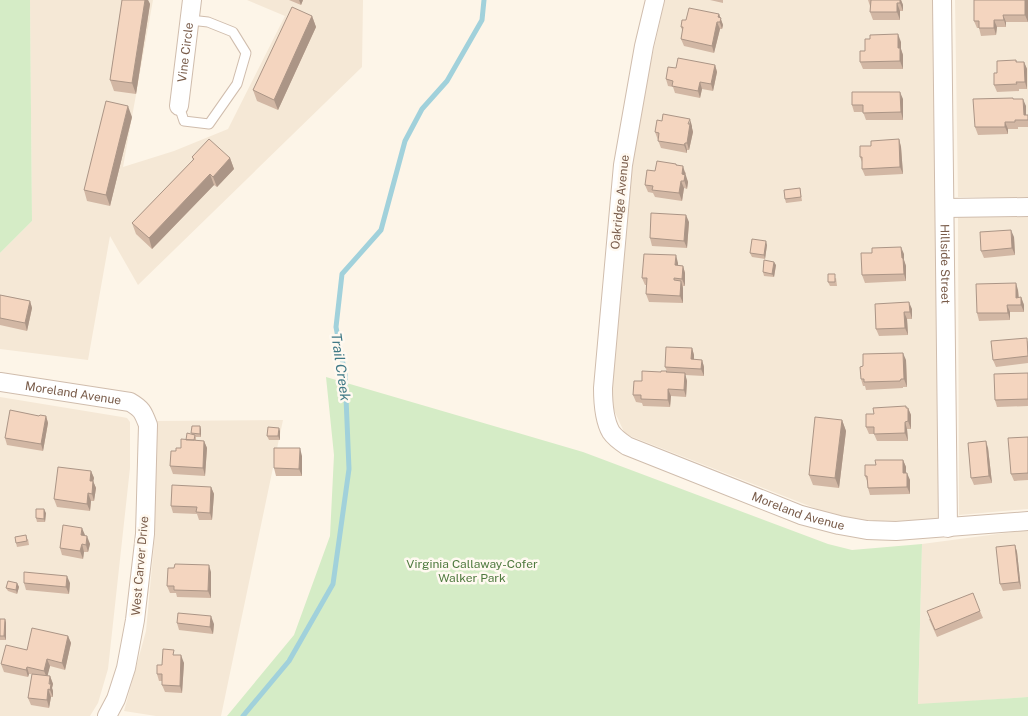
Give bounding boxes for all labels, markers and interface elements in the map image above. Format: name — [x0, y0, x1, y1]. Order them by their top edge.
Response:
street label: Vine Circle — [175, 21, 196, 83]
street label: Oakridge Avenue — [608, 154, 632, 250]
street label: Hillside Street — [938, 224, 952, 304]
water label: Trail Creek — [328, 332, 354, 402]
street label: Moreland Avenue — [24, 379, 122, 408]
street label: Moreland Avenue — [750, 489, 846, 533]
street label: West Carver Drive — [129, 515, 151, 616]
park label: Virginia Callaway-Cofer Walker Park — [406, 557, 538, 585]

